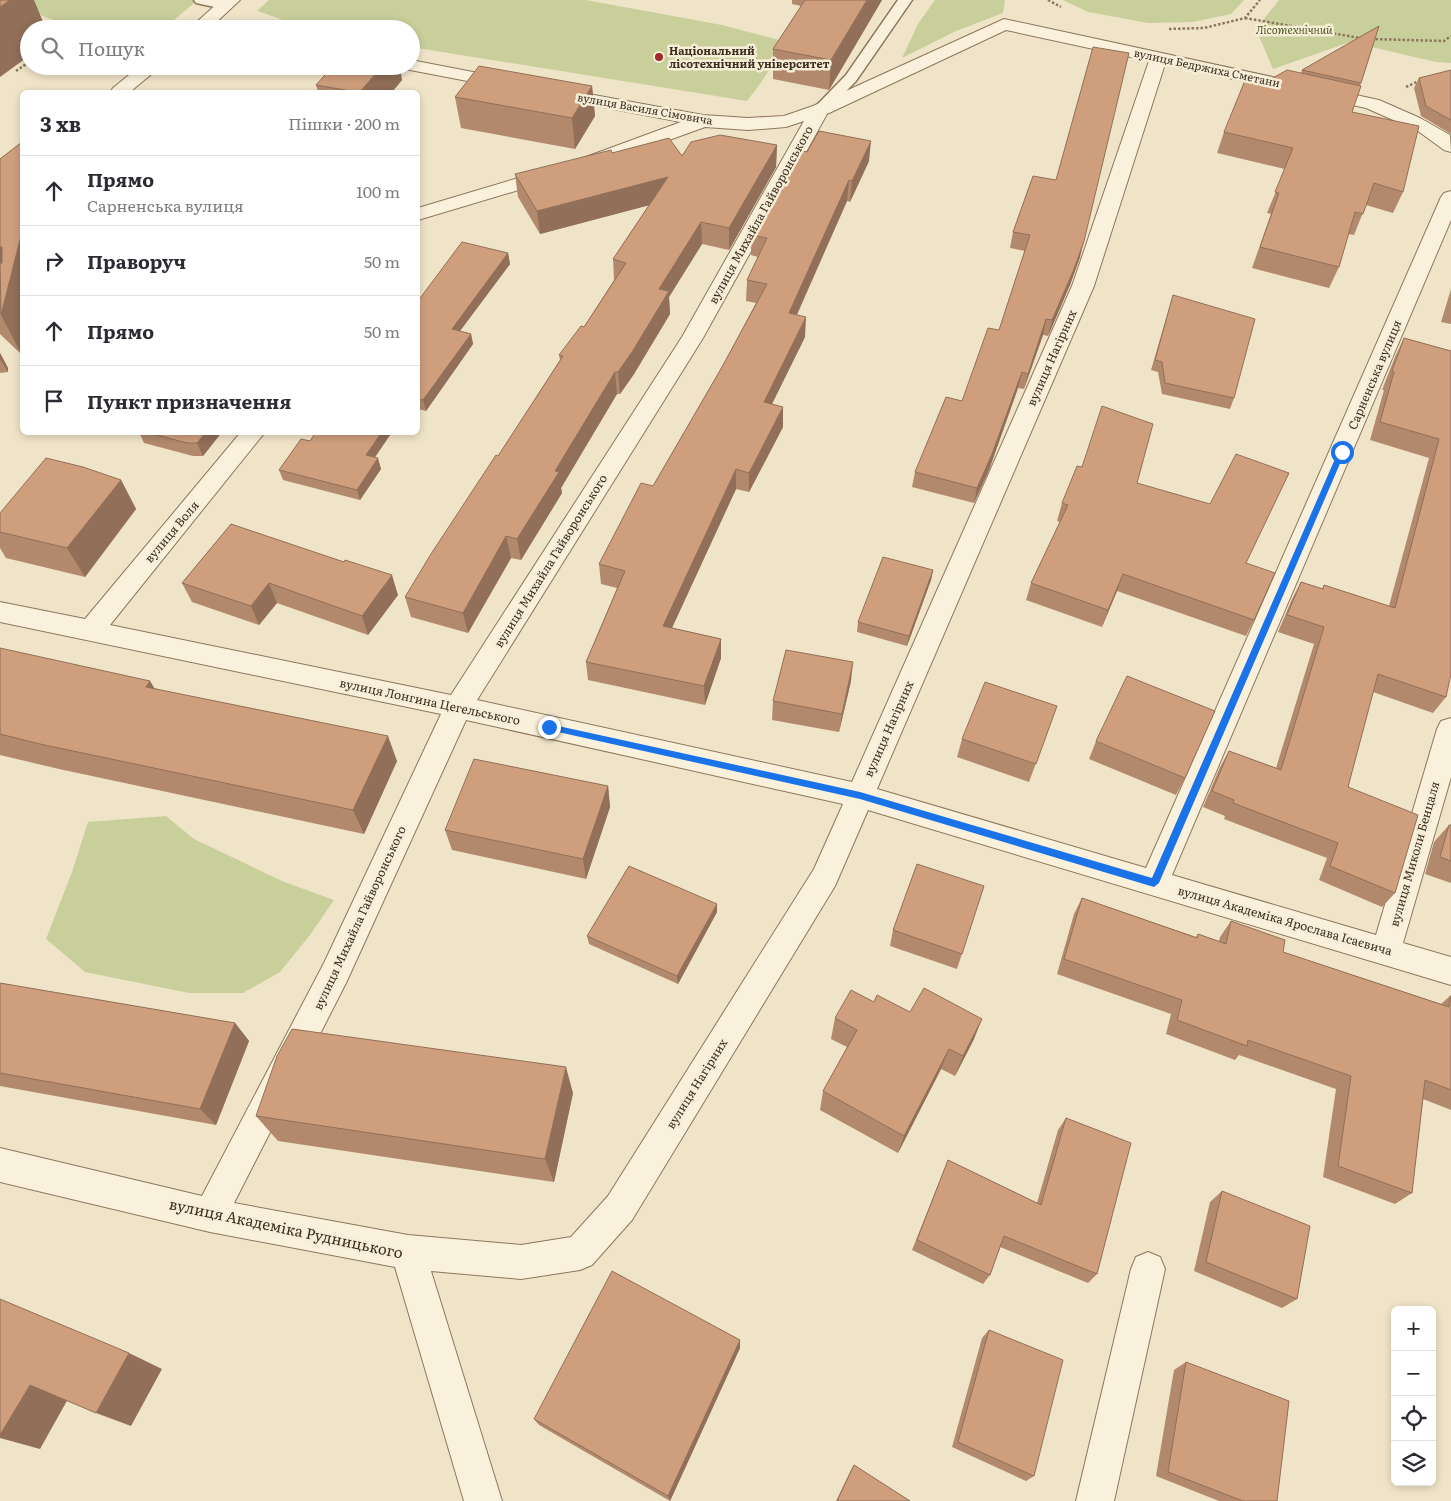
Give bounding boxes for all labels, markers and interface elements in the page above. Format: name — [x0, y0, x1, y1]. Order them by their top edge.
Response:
search box — [20, 20, 420, 75]
park label: Лісотехнічний — [1255, 21, 1333, 37]
icon: search — [38, 34, 66, 62]
text: Пошук — [78, 34, 145, 62]
place label: Національний лісотехнічний університет — [669, 42, 830, 71]
street label: вулиця Бедржиха Сметани — [1133, 44, 1282, 90]
marker: Національний лісотехнічний університет — [653, 51, 665, 63]
street label: вулиця Василя Сімовича — [576, 88, 714, 128]
text: 3 хв — [40, 107, 81, 138]
text: Пішки · 200 m — [288, 111, 400, 135]
street label: вулиця Михайла Гайворонського — [703, 122, 817, 307]
text: Прямо — [87, 165, 154, 193]
icon: ahead — [40, 177, 68, 205]
text: 100 m — [356, 179, 400, 203]
text: Сарненська вулиця — [87, 193, 244, 217]
icon: right — [40, 247, 68, 275]
text: Праворуч — [87, 247, 186, 275]
text: 50 m — [364, 249, 400, 273]
street label: вулиця Нагірних — [1022, 306, 1080, 409]
icon: ahead — [40, 317, 68, 345]
text: Прямо — [87, 317, 154, 345]
street label: Сарненська вулиця — [1343, 317, 1405, 432]
text: 50 m — [364, 319, 400, 343]
icon: arrive — [40, 387, 68, 415]
text: Пункт призначення — [87, 387, 291, 415]
route start — [1331, 441, 1354, 464]
street label: вулиця Михайла Гайворонського — [489, 470, 611, 651]
street label: вулиця Воля — [140, 496, 203, 566]
street label: вулиця Лонгина Цегельського — [338, 673, 522, 729]
street label: вулиця Нагірних — [859, 677, 917, 780]
route end — [538, 716, 561, 739]
street label: вулиця Миколи Бенцаля — [1385, 779, 1443, 929]
street label: вулиця Михайла Гайворонського — [308, 822, 410, 1013]
street label: вулиця Академіка Ярослава Ісаєвича — [1176, 881, 1395, 959]
street label: вулиця Нагірних — [661, 1035, 731, 1132]
street label: вулиця Академіка Рудницького — [167, 1191, 406, 1264]
map controls — [1391, 1306, 1436, 1486]
button: + — [1391, 1306, 1436, 1351]
button: − — [1391, 1351, 1436, 1396]
button: locate — [1391, 1396, 1436, 1441]
button: layers — [1391, 1441, 1436, 1486]

